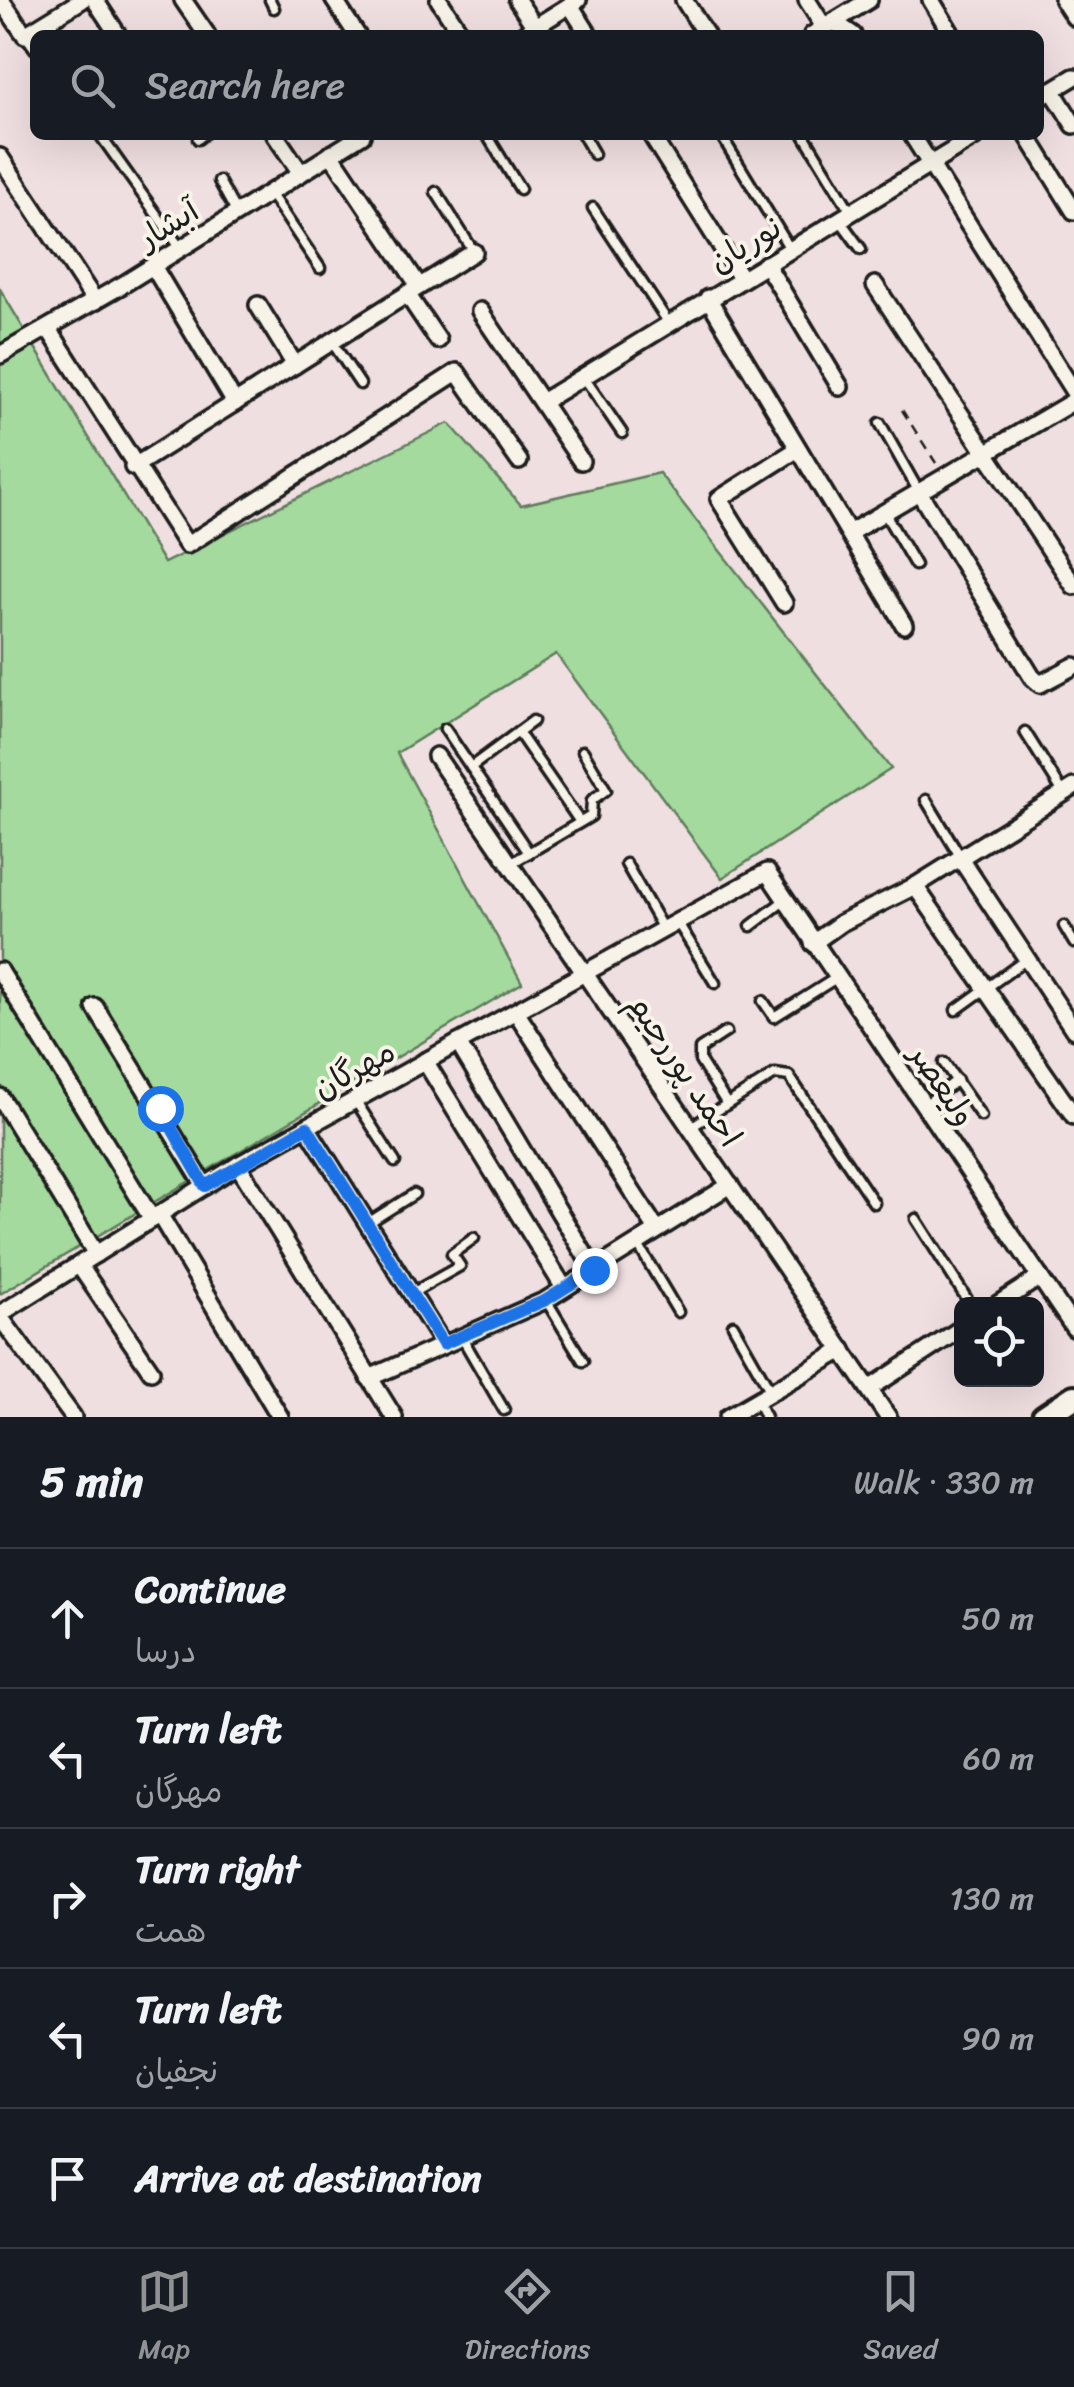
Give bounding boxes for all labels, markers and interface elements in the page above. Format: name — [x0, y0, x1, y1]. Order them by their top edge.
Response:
search box — [30, 30, 1044, 140]
text: Search here — [145, 52, 345, 119]
icon: search — [65, 58, 120, 113]
street label: آبشار — [123, 183, 212, 267]
street label: نوریان — [697, 200, 793, 289]
street label: احمد پوررحیم — [612, 981, 758, 1159]
street label: مهرگان — [302, 1023, 406, 1116]
street label: ولیعصر — [892, 1029, 991, 1139]
route start — [138, 1086, 184, 1132]
route end — [572, 1248, 618, 1294]
map controls — [954, 1297, 1044, 1387]
button: locate — [954, 1297, 1044, 1387]
text: 5 min — [40, 1445, 143, 1519]
text: Walk · 330 m — [854, 1454, 1034, 1511]
text: Continue — [135, 1556, 286, 1623]
text: 50 m — [961, 1590, 1034, 1647]
icon: ahead — [40, 1591, 95, 1646]
text: درسا — [135, 1623, 196, 1680]
text: Turn left — [135, 1696, 281, 1763]
text: 60 m — [963, 1730, 1034, 1787]
icon: left — [40, 1731, 95, 1786]
text: مهرگان — [135, 1763, 222, 1820]
text: Turn right — [135, 1836, 300, 1903]
text: 130 m — [950, 1870, 1034, 1927]
icon: right — [40, 1871, 95, 1926]
text: همت — [135, 1903, 206, 1960]
text: Turn left — [135, 1976, 281, 2043]
text: 90 m — [961, 2010, 1034, 2067]
icon: left — [40, 2011, 95, 2066]
text: نجفیان — [135, 2043, 218, 2100]
text: Arrive at destination — [135, 2145, 482, 2212]
icon: arrive — [40, 2151, 95, 2206]
tab: Map — [137, 2264, 192, 2373]
tab: Directions — [465, 2264, 590, 2373]
tab: Saved — [864, 2264, 937, 2373]

